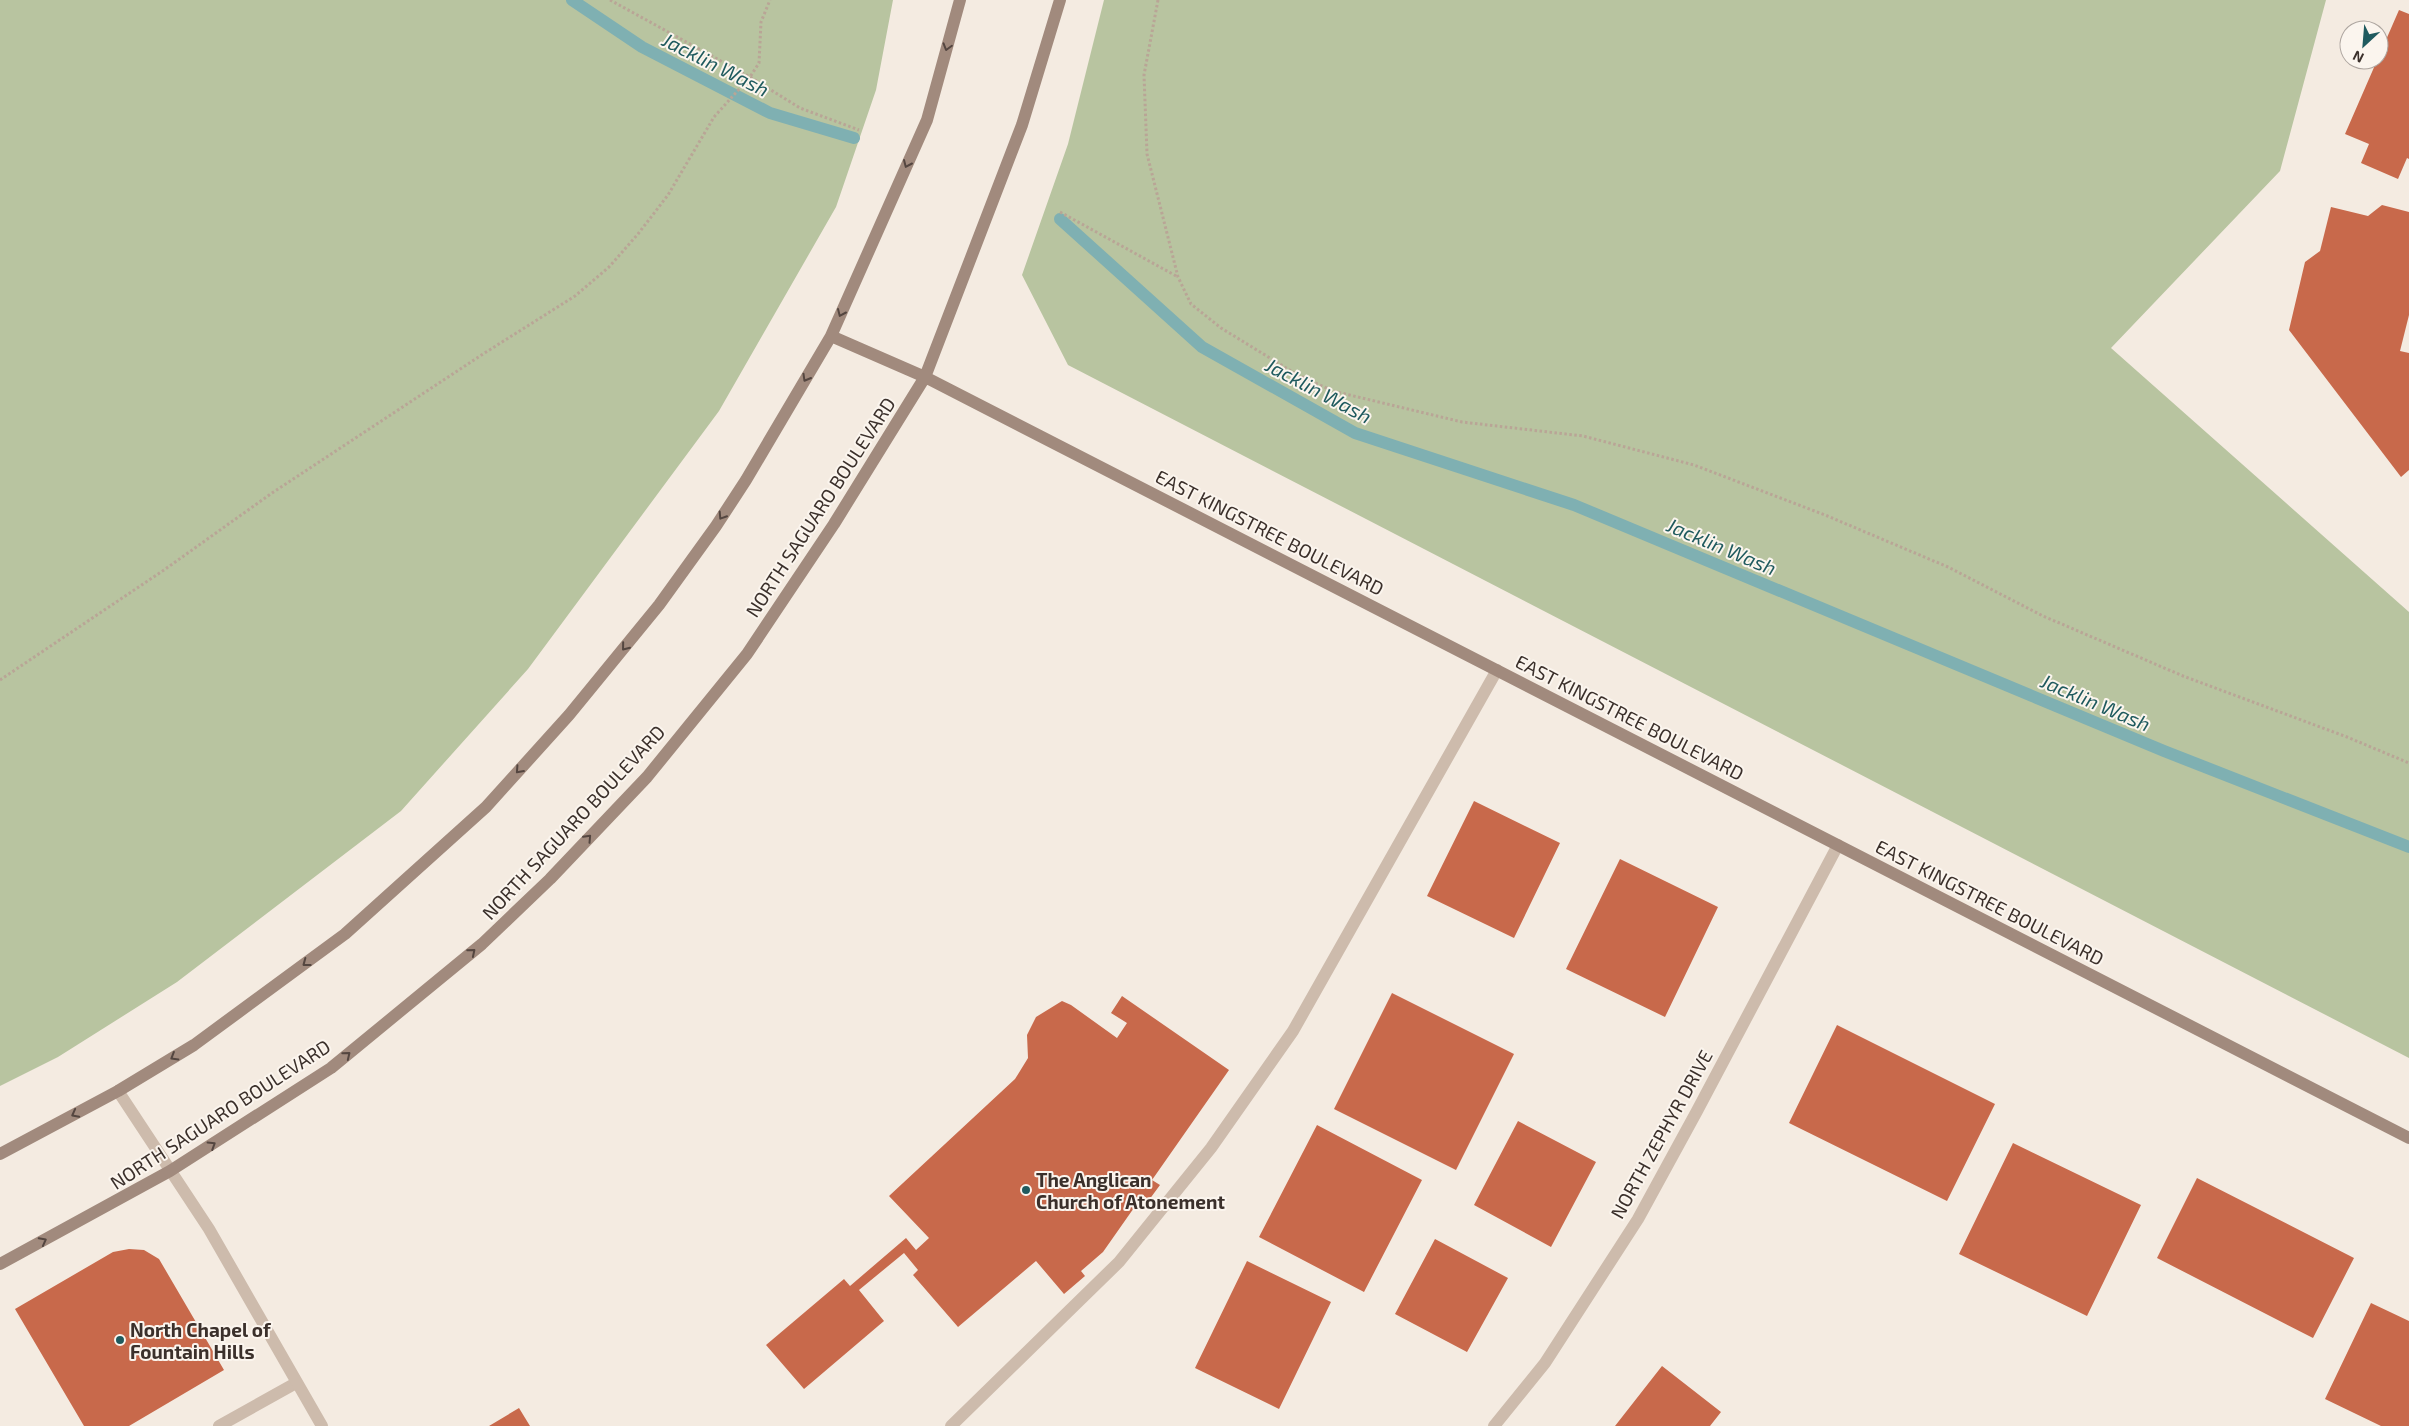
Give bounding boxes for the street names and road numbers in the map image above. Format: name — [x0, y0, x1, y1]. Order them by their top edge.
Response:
street label: NORTH SAGUARO BOULEVARD — [740, 393, 900, 621]
street label: EAST KINGSTREE BOULEVARD — [1152, 464, 1388, 600]
street label: EAST KINGSTREE BOULEVARD — [1512, 649, 1748, 785]
street label: NORTH SAGUARO BOULEVARD — [477, 720, 669, 924]
street label: EAST KINGSTREE BOULEVARD — [1872, 834, 2108, 970]
street label: NORTH SAGUARO BOULEVARD — [106, 1034, 334, 1194]
street label: NORTH ZEPHYR DRIVE — [1605, 1046, 1717, 1222]

